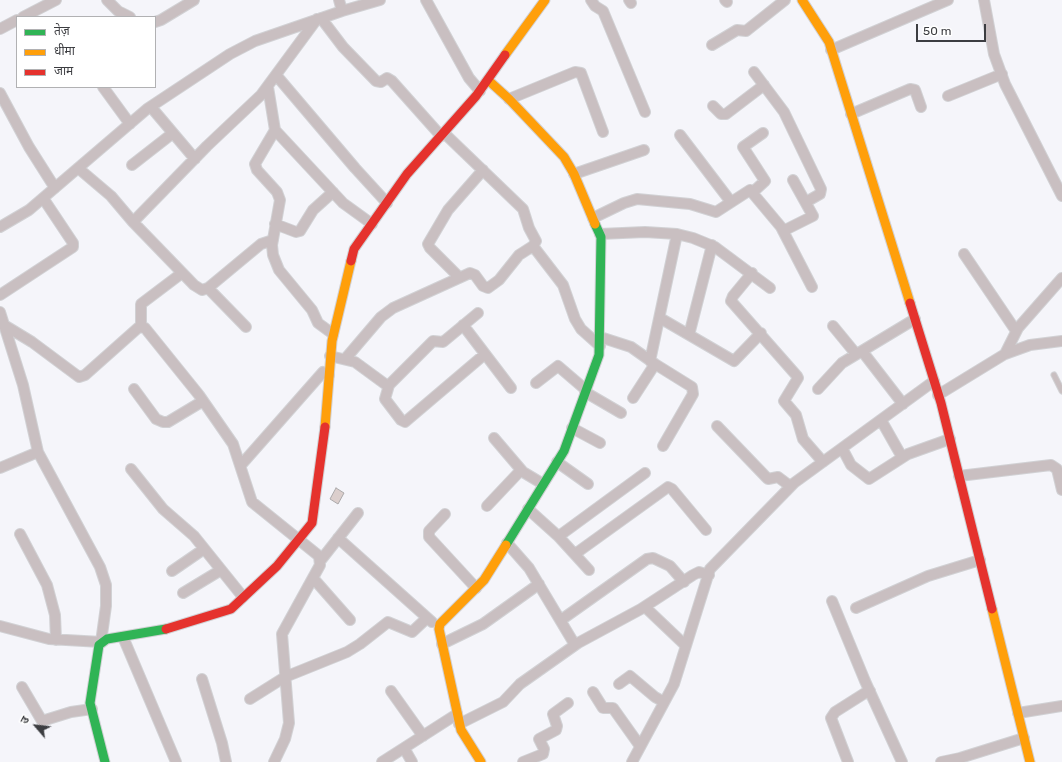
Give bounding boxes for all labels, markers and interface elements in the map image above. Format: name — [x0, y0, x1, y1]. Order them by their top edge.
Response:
legend — [16, 16, 156, 88]
scale bar — [918, 16, 988, 42]
text: तेज़ — [54, 24, 70, 38]
text: 50 m — [923, 24, 951, 38]
text: धीमा — [54, 44, 75, 58]
text: जाम — [54, 64, 73, 78]
north arrow — [16, 706, 56, 746]
text: उ — [18, 714, 32, 726]

